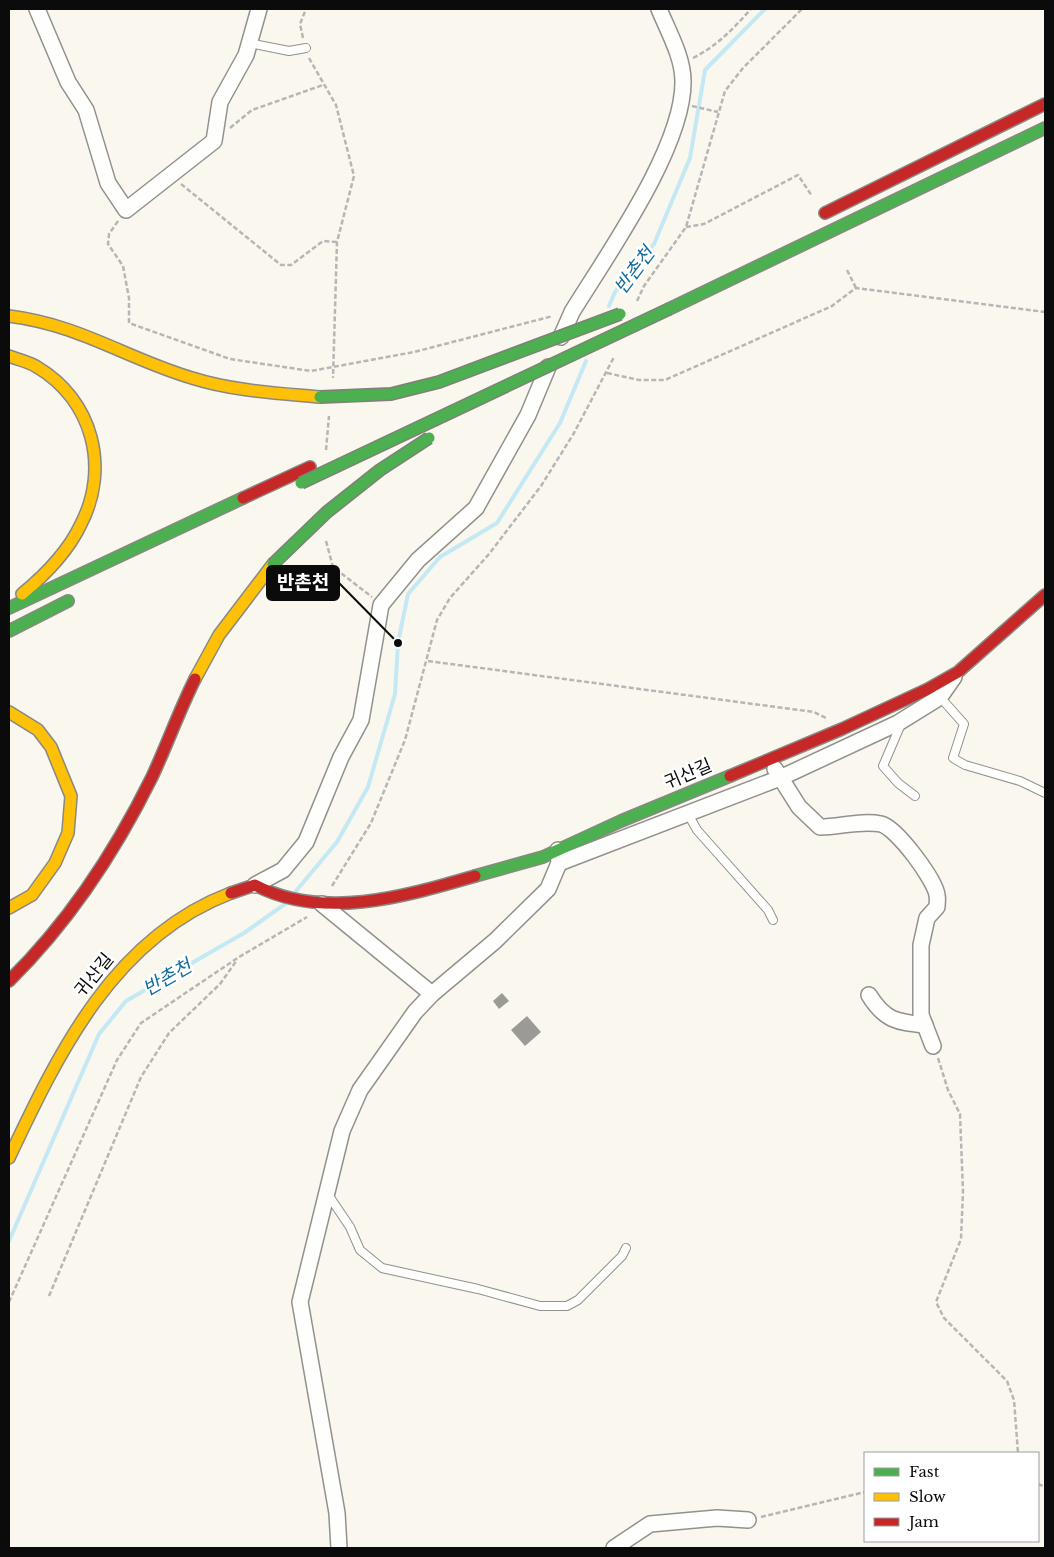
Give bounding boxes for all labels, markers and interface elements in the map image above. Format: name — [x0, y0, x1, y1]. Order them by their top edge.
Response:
water label: 반촌천 — [609, 241, 660, 298]
callout: 반촌천 — [267, 566, 339, 600]
text: 반촌천 — [277, 571, 329, 594]
street label: 귀산길 — [661, 754, 715, 794]
street label: 귀산길 — [70, 949, 118, 1001]
water label: 반촌천 — [139, 954, 197, 1001]
legend — [864, 1452, 1039, 1542]
text: Fast — [909, 1462, 940, 1481]
text: Slow — [909, 1487, 946, 1506]
text: Jam — [907, 1512, 939, 1531]

